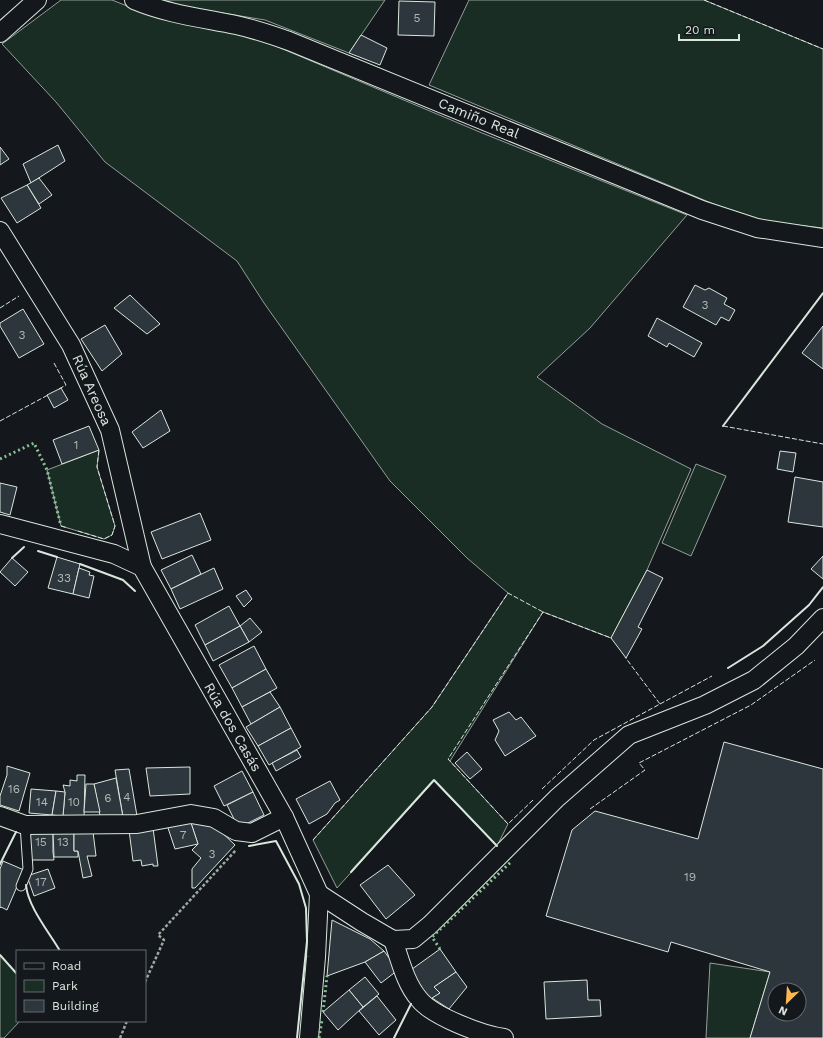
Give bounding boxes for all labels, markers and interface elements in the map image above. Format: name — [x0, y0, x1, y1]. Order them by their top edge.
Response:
house number: 5 — [414, 11, 421, 25]
scale bar — [679, 16, 739, 42]
text: 20 m — [685, 23, 715, 37]
street label: Camiño Real — [436, 95, 522, 142]
house number: 3 — [702, 298, 709, 312]
house number: 3 — [19, 328, 26, 342]
street label: Rúa Areosa — [69, 352, 115, 428]
house number: 1 — [74, 438, 78, 452]
house number: 33 — [57, 571, 71, 585]
street label: Rúa dos Casás — [201, 680, 265, 774]
house number: 16 — [8, 782, 20, 796]
house number: 4 — [123, 790, 131, 804]
house number: 6 — [104, 791, 112, 805]
house number: 14 — [36, 795, 48, 809]
house number: 10 — [68, 795, 80, 809]
house number: 7 — [180, 828, 187, 842]
house number: 15 — [35, 835, 47, 849]
house number: 13 — [57, 835, 69, 849]
house number: 3 — [209, 847, 216, 861]
house number: 19 — [684, 870, 696, 884]
house number: 17 — [35, 875, 47, 889]
legend — [16, 950, 146, 1022]
text: Road — [52, 959, 81, 973]
text: Park — [52, 979, 78, 993]
north arrow — [767, 982, 807, 1022]
text: Building — [52, 999, 99, 1013]
text: N — [777, 1003, 789, 1018]

